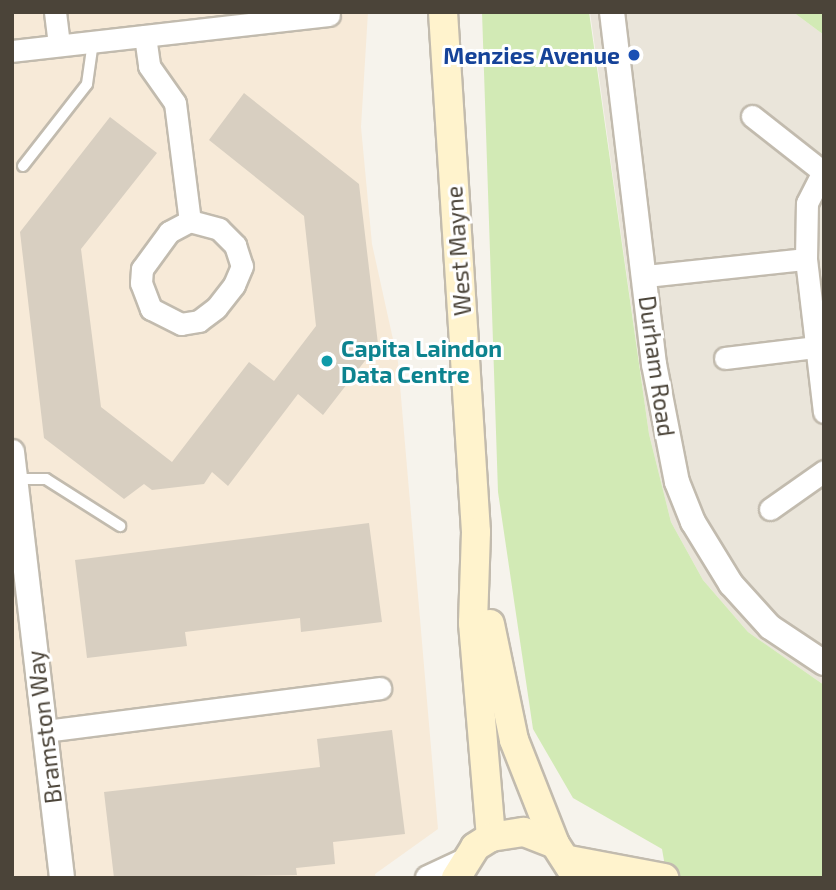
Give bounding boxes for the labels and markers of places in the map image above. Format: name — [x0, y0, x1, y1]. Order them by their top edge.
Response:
place label: Menzies Avenue — [443, 41, 620, 69]
marker: Menzies Avenue — [626, 47, 642, 63]
place label: Capita Laindon Data Centre — [341, 334, 502, 388]
marker: Capita Laindon Data Centre — [319, 353, 335, 369]

